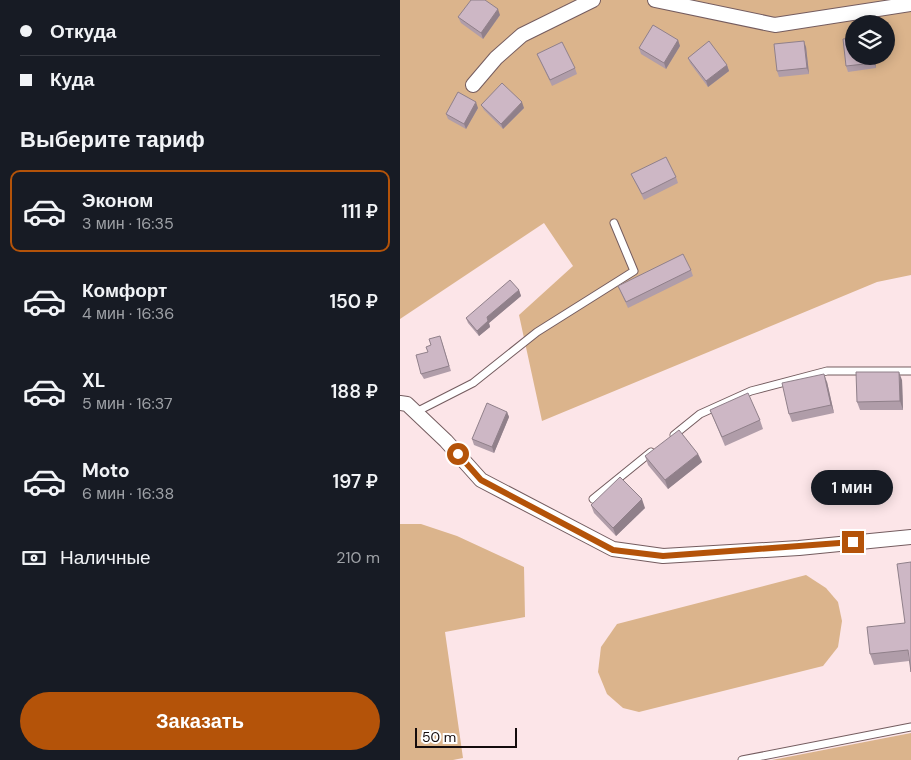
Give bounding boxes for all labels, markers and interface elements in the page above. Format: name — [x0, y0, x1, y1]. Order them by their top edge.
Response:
map controls — [845, 15, 895, 65]
button: layers — [845, 15, 895, 65]
text: Откуда — [50, 19, 116, 44]
text: Куда — [50, 67, 94, 92]
text: Выберите тариф — [20, 125, 205, 154]
text: Эконом — [82, 188, 153, 213]
icon: car — [22, 189, 67, 234]
text: 111 ₽ — [341, 199, 378, 224]
text: 3 мин · 16:35 — [82, 213, 174, 234]
text: Комфорт — [82, 278, 167, 303]
icon: car — [22, 279, 67, 324]
text: 150 ₽ — [329, 289, 378, 314]
text: 4 мин · 16:36 — [82, 303, 174, 324]
text: XL — [82, 368, 105, 393]
icon: car — [22, 369, 67, 414]
text: 188 ₽ — [331, 379, 378, 404]
text: 5 мин · 16:37 — [82, 393, 172, 414]
route start — [447, 443, 469, 465]
text: Moto — [82, 458, 130, 483]
icon: car — [22, 459, 67, 504]
text: 197 ₽ — [333, 469, 378, 494]
callout: 1 мин — [812, 470, 894, 504]
text: 1 мин — [832, 477, 872, 498]
text: 6 мин · 16:38 — [82, 483, 174, 504]
route end — [842, 531, 864, 553]
icon: cash — [20, 544, 48, 572]
text: Наличные — [60, 545, 151, 570]
text: 210 m — [336, 547, 380, 568]
button: Заказать — [20, 692, 380, 750]
scale bar — [415, 725, 518, 748]
text: 50 m — [422, 728, 456, 746]

